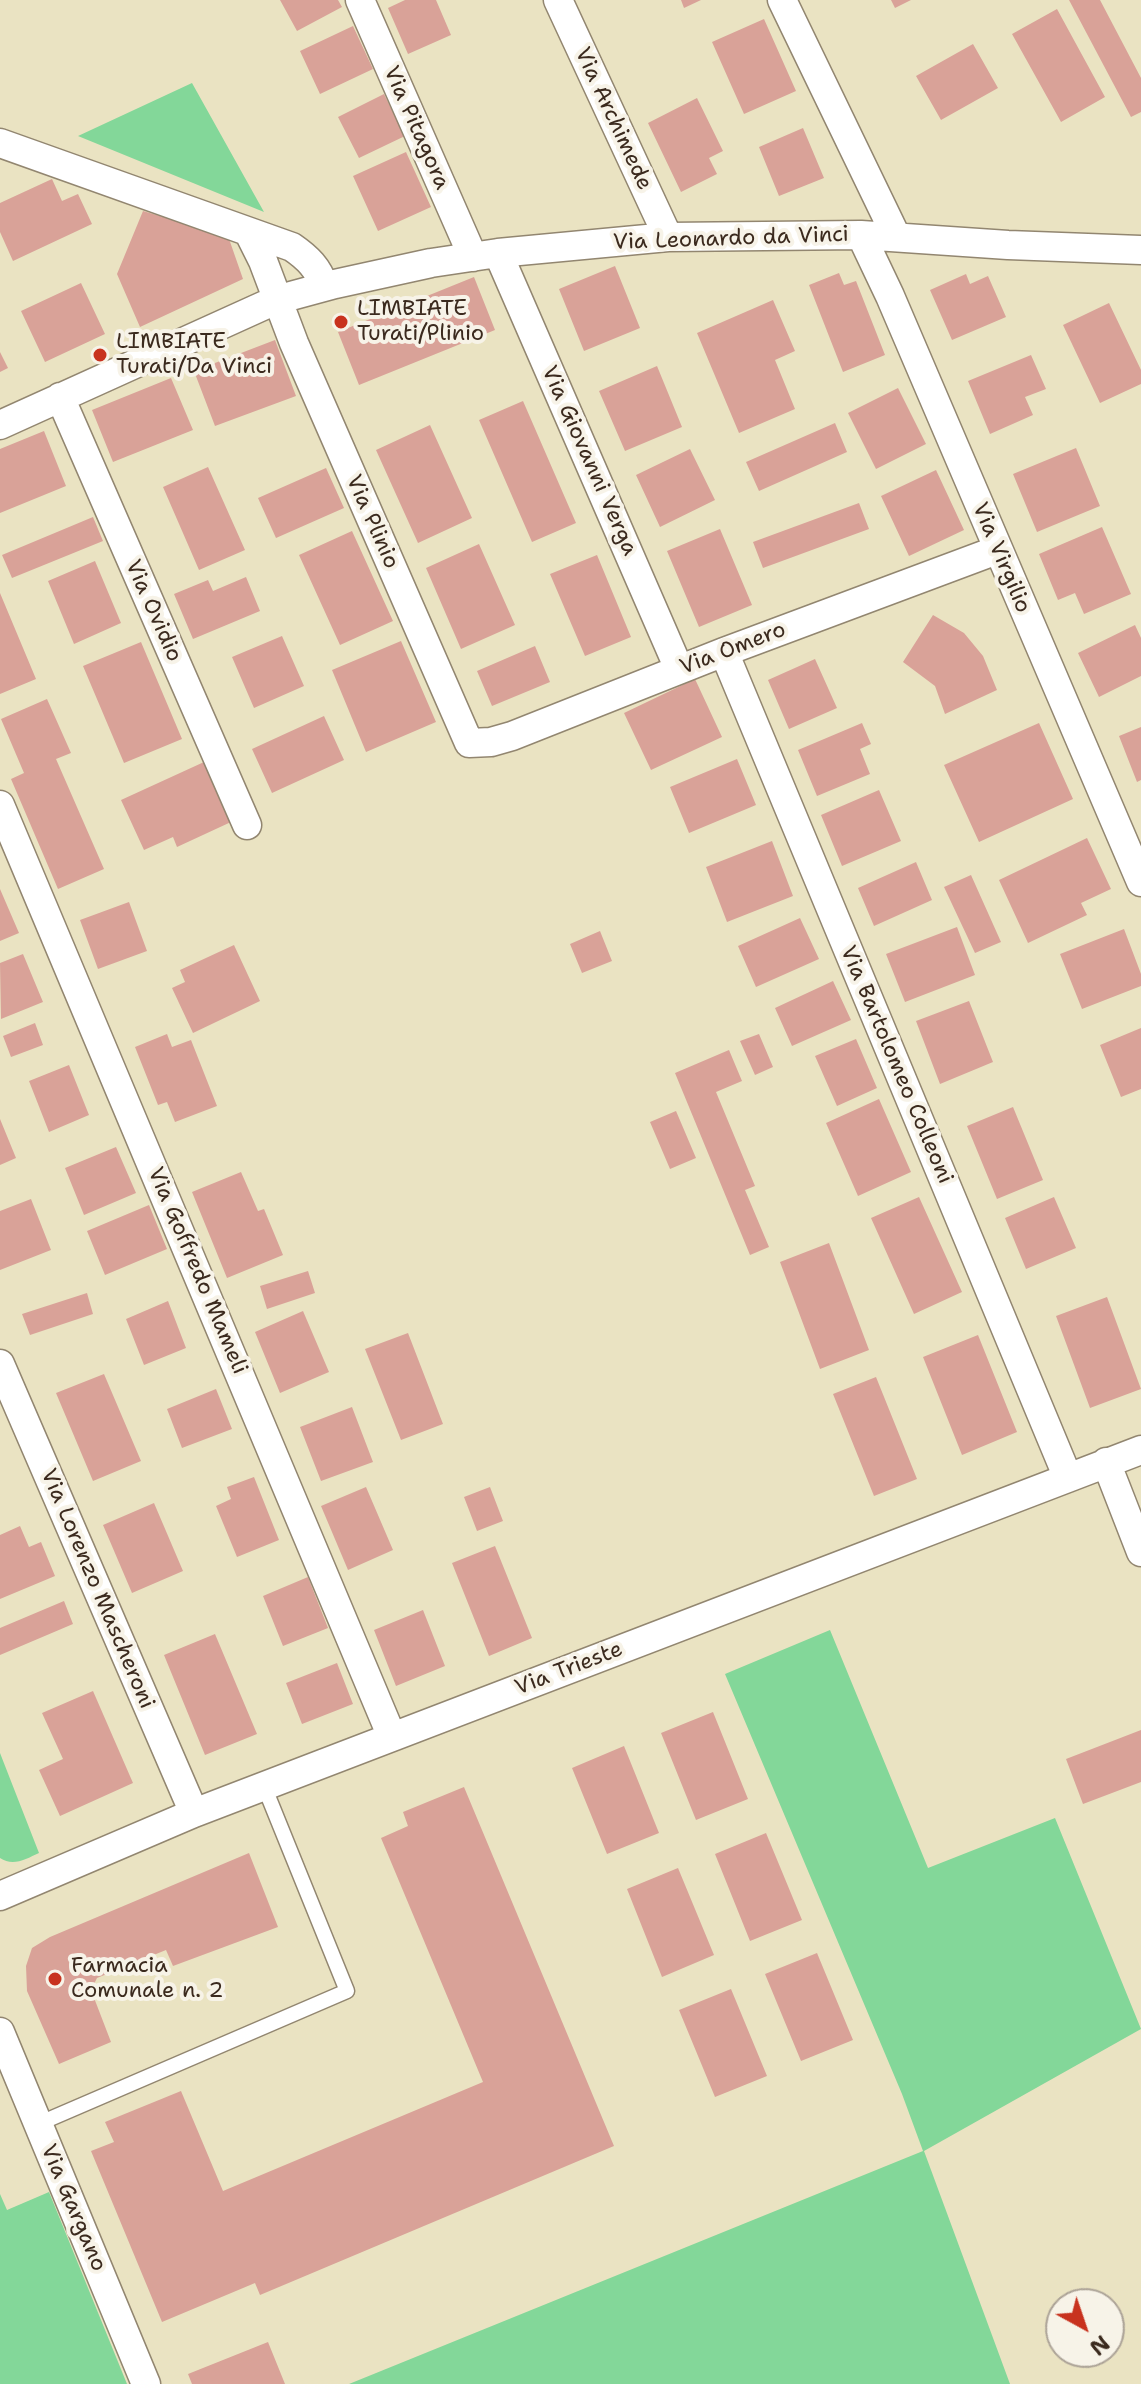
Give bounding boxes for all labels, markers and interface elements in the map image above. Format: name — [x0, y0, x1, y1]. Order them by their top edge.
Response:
street label: Via Archimede — [568, 44, 658, 194]
street label: Via Pitagora — [377, 62, 455, 194]
street label: Via Leonardo da Vinci — [613, 222, 849, 256]
place label: LIMBIATE Turati/Plinio — [357, 296, 484, 348]
marker: LIMBIATE Turati/Plinio — [332, 313, 350, 331]
place label: LIMBIATE Turati/Da Vinci — [116, 329, 272, 380]
marker: LIMBIATE Turati/Da Vinci — [91, 346, 109, 364]
street label: Via Giovanni Verga — [535, 362, 643, 560]
street label: Via Plinio — [340, 471, 404, 573]
street label: Via Virgilio — [966, 499, 1036, 617]
street label: Via Ovidio — [119, 556, 187, 666]
street label: Via Omero — [676, 617, 790, 681]
street label: Via Bartolomeo Colleoni — [834, 942, 958, 1188]
street label: Via Goffredo Mameli — [141, 1164, 253, 1378]
street label: Via Lorenzo Mascheroni — [34, 1465, 160, 1713]
street label: Via Trieste — [511, 1636, 627, 1702]
place label: Farmacia Comunale n. 2 — [71, 1953, 224, 2004]
marker: Farmacia Comunale n. 2 — [46, 1970, 64, 1988]
street label: Via Gargano — [34, 2141, 112, 2275]
north arrow — [1045, 2288, 1125, 2368]
text: N — [1083, 2329, 1115, 2362]

